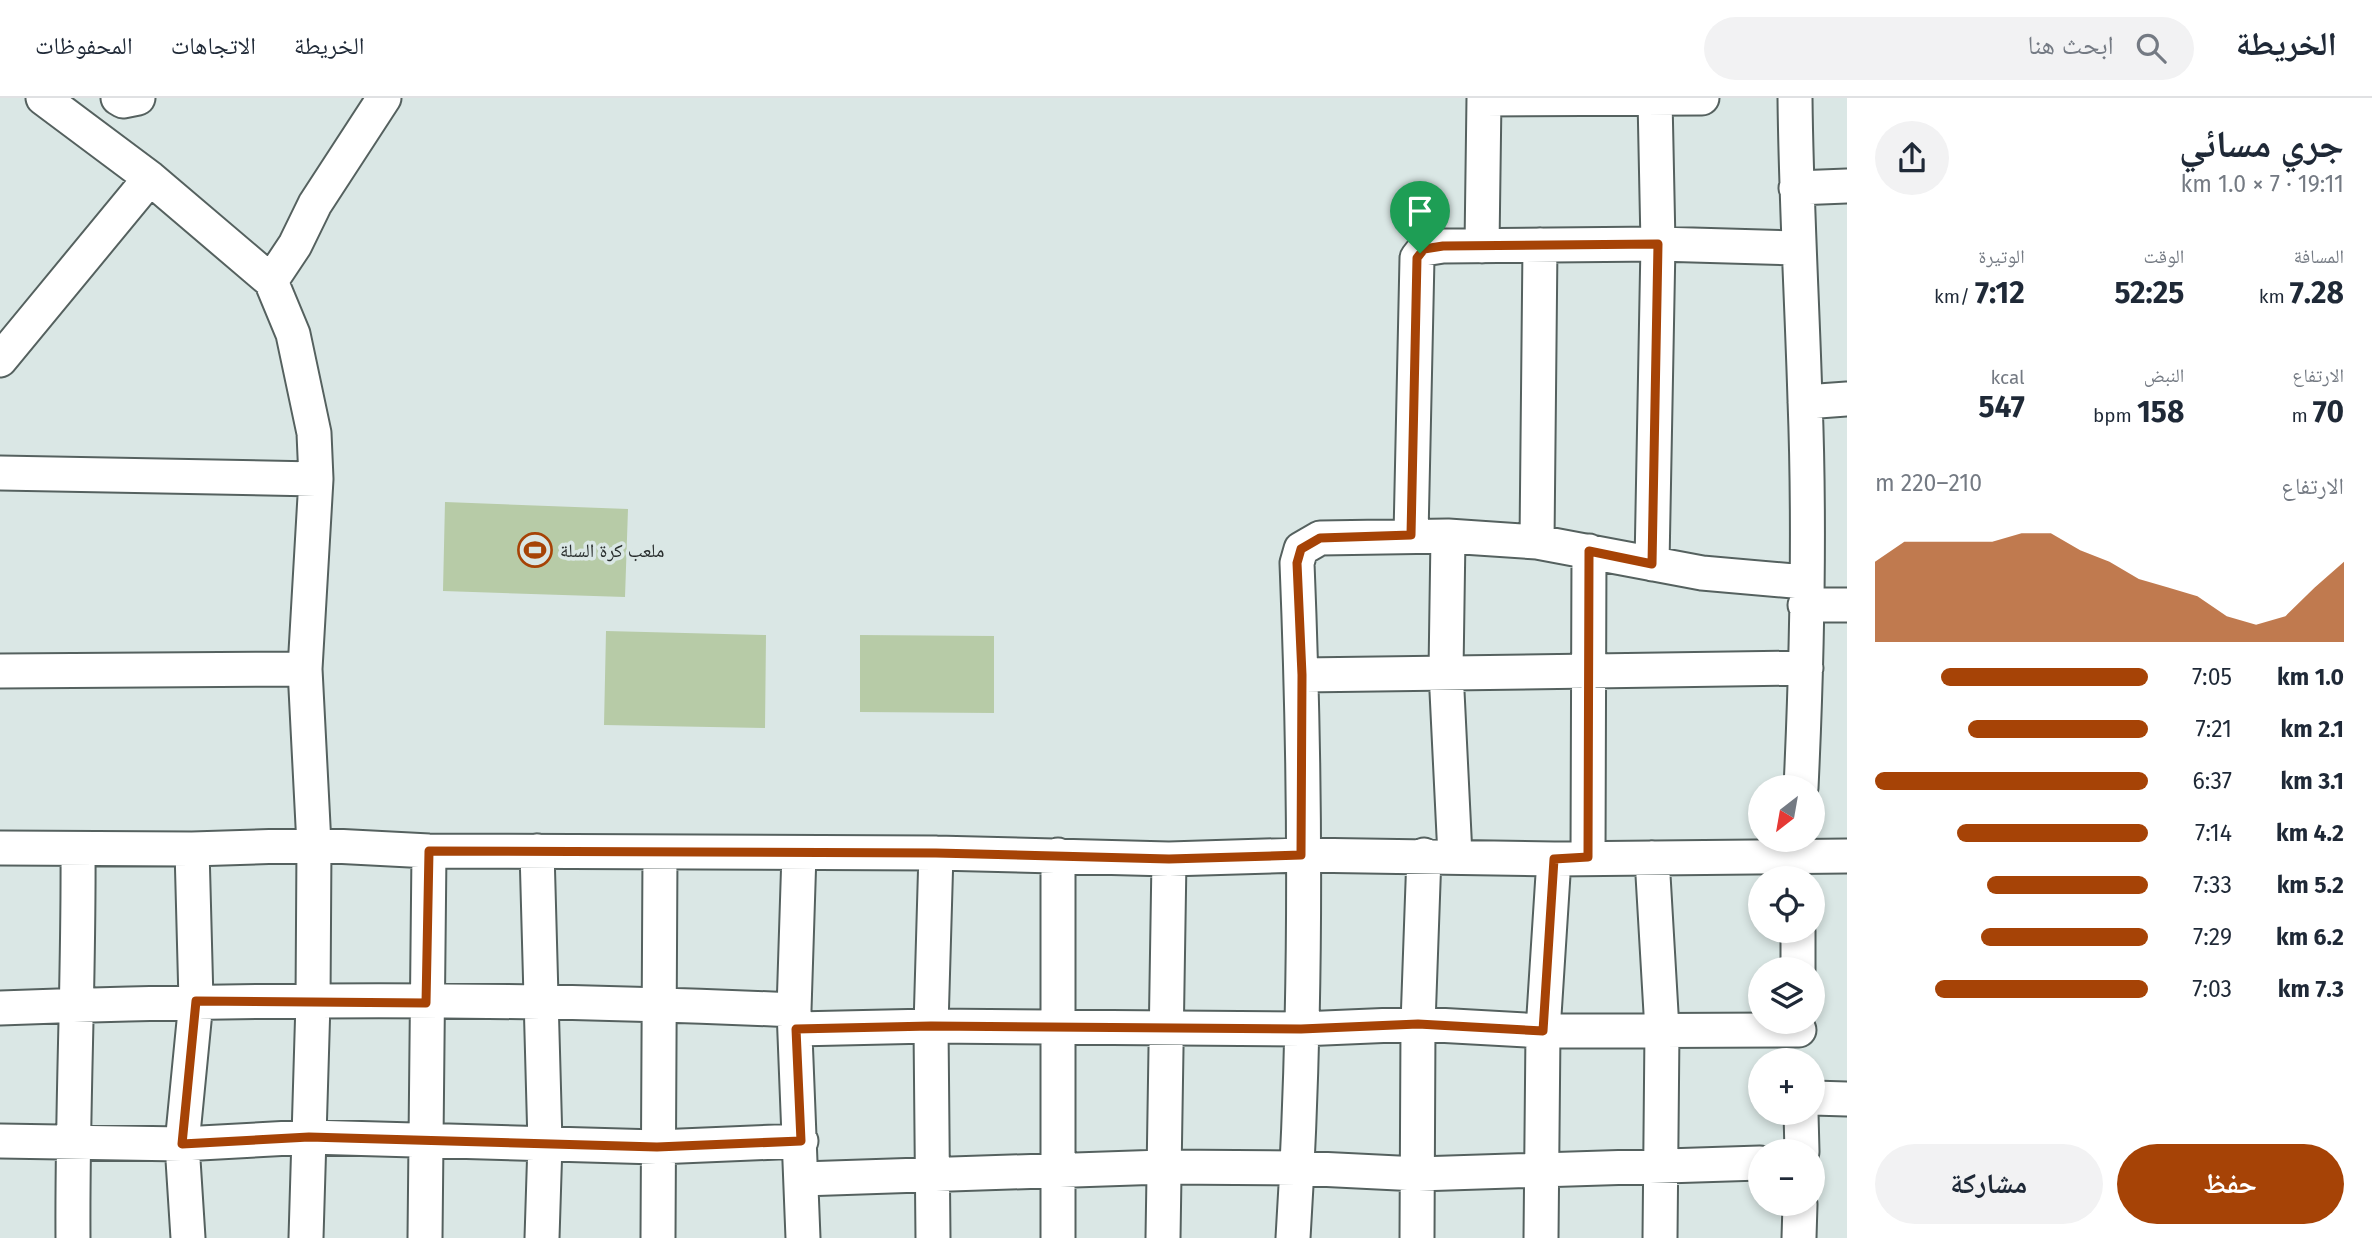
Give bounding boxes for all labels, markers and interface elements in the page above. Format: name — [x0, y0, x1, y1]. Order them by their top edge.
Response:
search box — [1704, 17, 2194, 80]
text: الخريطة — [2236, 24, 2337, 64]
icon: search — [2132, 29, 2170, 67]
text: ابحث هنا — [2028, 30, 2114, 61]
text: المحفوظات — [35, 32, 133, 60]
text: الاتجاهات — [171, 32, 256, 60]
text: الخريطة — [294, 32, 365, 60]
button: share — [1875, 121, 1949, 195]
text: جري مسائي — [2179, 121, 2344, 167]
text: 19:11 · 7 × 1.0 km — [2180, 170, 2344, 198]
pin — [1390, 181, 1450, 253]
icon: arrive — [1401, 192, 1439, 230]
text: الوتيرة — [1978, 245, 2025, 268]
text: الوقت — [2143, 245, 2184, 268]
text: المسافة — [2294, 245, 2344, 268]
text: 7:12 — [1975, 275, 2025, 311]
text: 52:25 — [2114, 275, 2184, 311]
text: 7.28 — [2290, 275, 2344, 311]
text: /km — [1934, 285, 1975, 308]
text: km — [2259, 285, 2290, 308]
text: النبض — [2144, 364, 2184, 387]
text: الارتفاع — [2292, 364, 2344, 387]
text: kcal — [1991, 366, 2025, 389]
text: 547 — [1978, 389, 2025, 425]
text: 158 — [2137, 394, 2184, 430]
text: 70 — [2313, 394, 2344, 430]
text: bpm — [2093, 404, 2137, 427]
text: m — [2291, 404, 2313, 427]
text: 210–220 m — [1875, 469, 1982, 497]
text: الارتفاع — [2281, 472, 2344, 500]
sports icon: ملعب كرة السلة — [516, 531, 554, 569]
place label: ملعب كرة السلة — [560, 539, 664, 562]
text: 7:05 — [2192, 663, 2232, 691]
text: 1.0 km — [2277, 663, 2344, 691]
text: 7:21 — [2195, 715, 2232, 743]
text: 2.1 km — [2281, 715, 2344, 743]
text: 6:37 — [2192, 767, 2232, 795]
text: 3.1 km — [2281, 767, 2344, 795]
north arrow — [1748, 775, 1825, 852]
map controls — [1748, 775, 1825, 1216]
text: 7:14 — [2195, 819, 2232, 847]
text: 4.2 km — [2276, 819, 2344, 847]
button: locate — [1748, 866, 1825, 943]
text: 7:33 — [2193, 871, 2232, 899]
text: 5.2 km — [2277, 871, 2344, 899]
text: 7:29 — [2193, 923, 2232, 951]
text: 6.2 km — [2276, 923, 2344, 951]
button: layers — [1748, 957, 1825, 1034]
text: 7:03 — [2192, 975, 2232, 1003]
text: 7.3 km — [2278, 975, 2344, 1003]
button: + — [1748, 1048, 1825, 1125]
button: − — [1748, 1139, 1825, 1216]
button: مشاركة — [1875, 1144, 2103, 1224]
button: حفظ — [2117, 1144, 2344, 1224]

